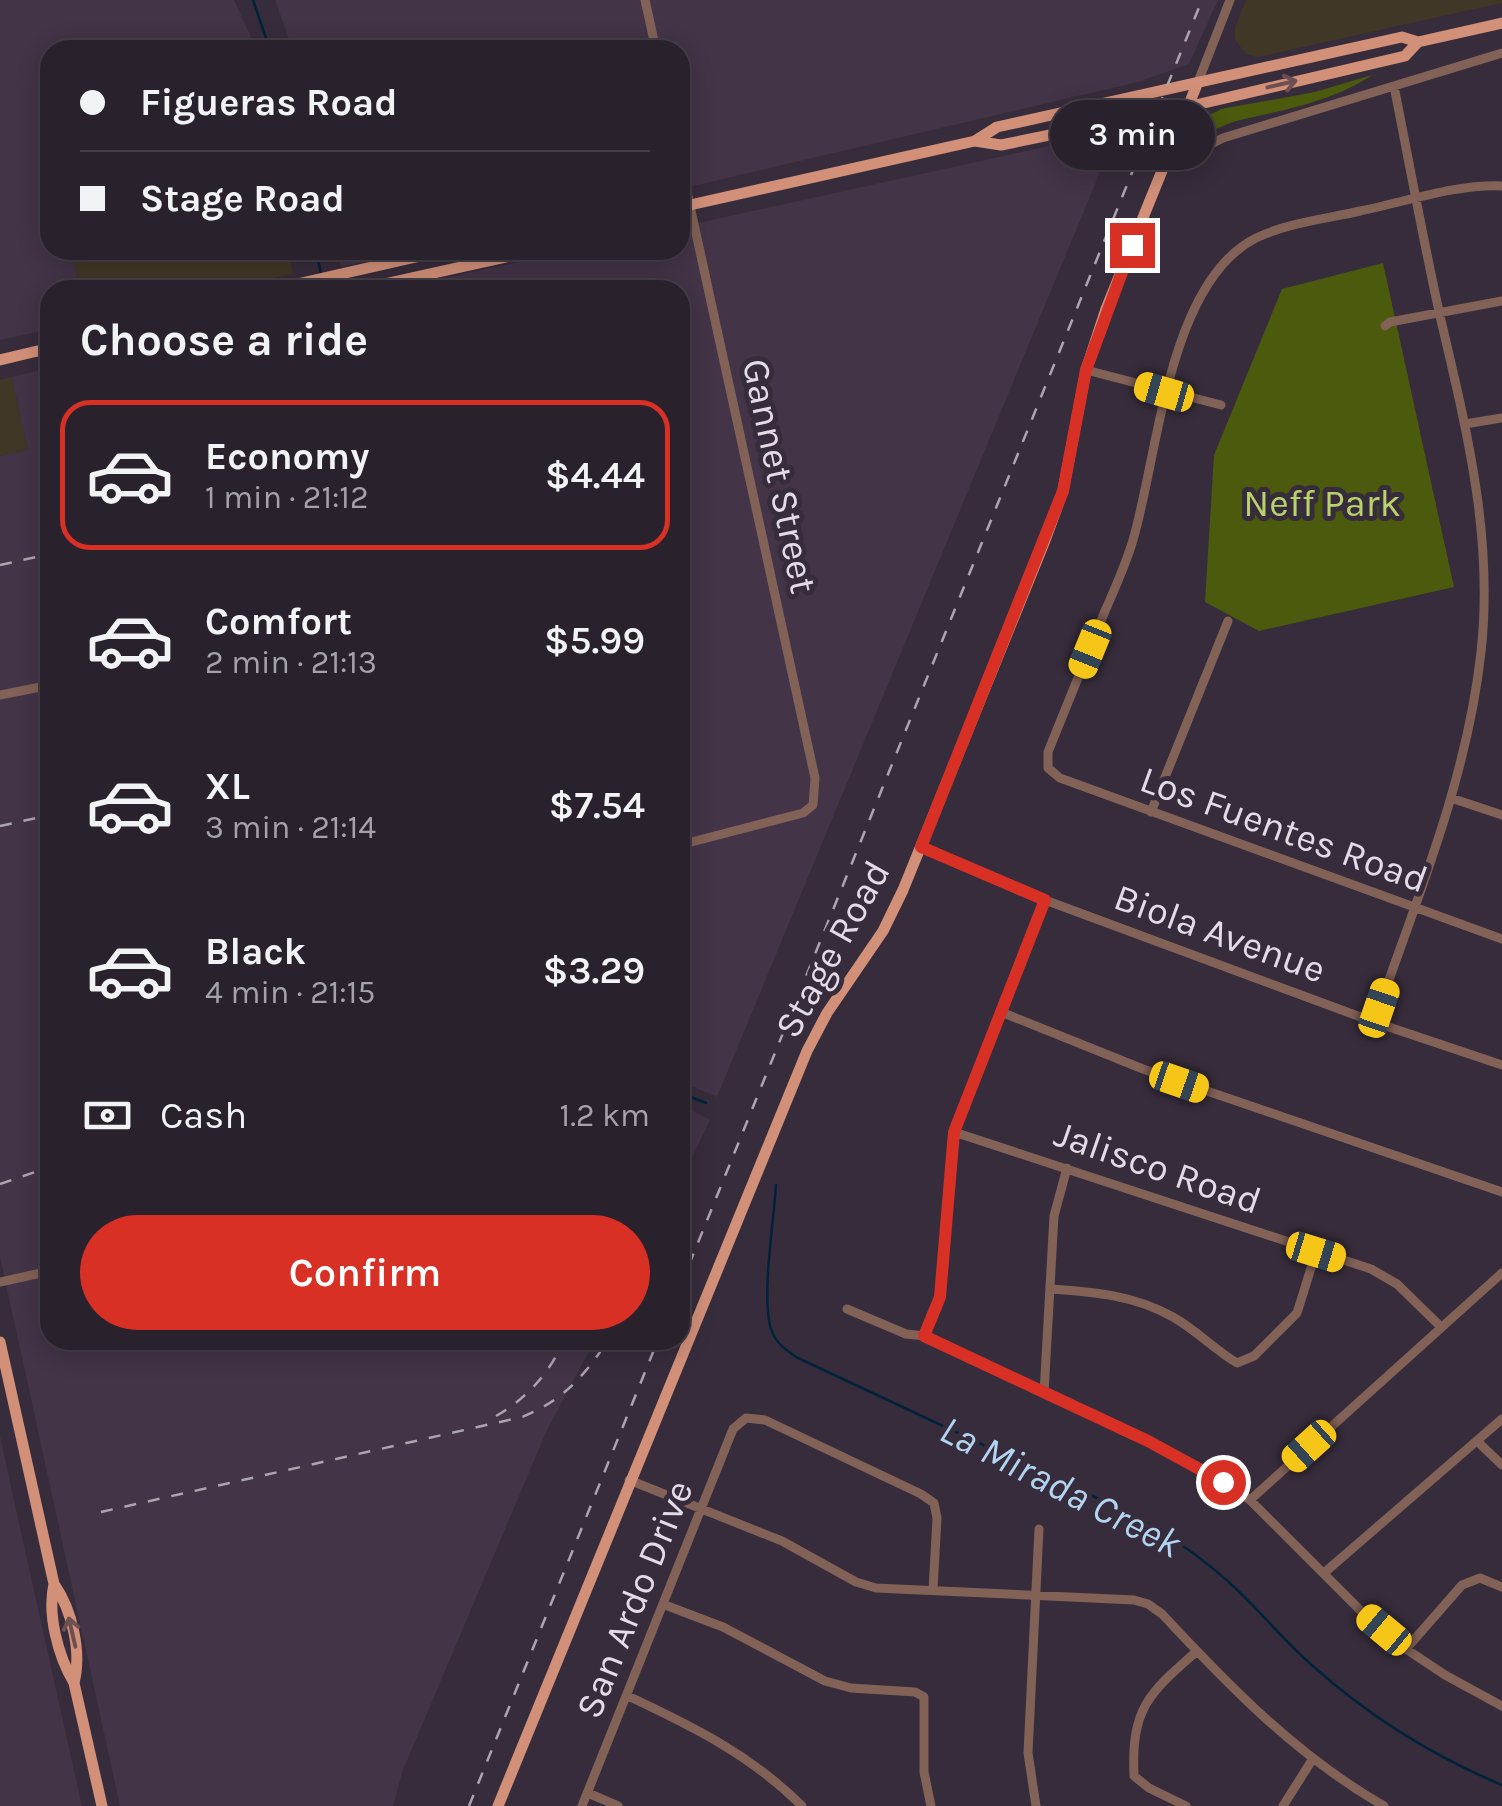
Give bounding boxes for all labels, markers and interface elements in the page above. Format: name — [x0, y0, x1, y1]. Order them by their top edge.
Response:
one-way arrow — [1265, 74, 1297, 93]
text: Figueras Road — [140, 80, 398, 125]
callout: 3 min — [1050, 100, 1214, 170]
text: 3 min — [1089, 116, 1176, 153]
text: Stage Road — [140, 176, 345, 221]
route end — [1110, 223, 1155, 268]
text: Choose a ride — [80, 314, 368, 366]
street label: Gannet Street — [733, 355, 826, 597]
car — [1131, 369, 1197, 415]
icon: car — [85, 430, 175, 520]
text: Economy — [205, 434, 369, 479]
text: $4.44 — [545, 453, 645, 498]
text: 1 min · 21:12 — [205, 479, 369, 516]
park label: Neff Park — [1243, 481, 1401, 526]
icon: car — [85, 595, 175, 685]
text: Comfort — [205, 599, 352, 644]
car — [1065, 616, 1115, 682]
text: $5.99 — [544, 618, 645, 663]
text: 2 min · 21:13 — [205, 644, 377, 681]
street label: Los Fuentes Road — [1134, 757, 1434, 902]
icon: car — [85, 760, 175, 850]
text: XL — [205, 764, 250, 809]
text: $7.54 — [549, 783, 645, 828]
text: 3 min · 21:14 — [205, 809, 376, 846]
street label: Stage Road — [765, 853, 900, 1046]
street label: Biola Avenue — [1108, 874, 1332, 992]
icon: car — [85, 925, 175, 1015]
text: Black — [205, 929, 306, 974]
text: $3.29 — [543, 948, 645, 993]
text: 4 min · 21:15 — [205, 974, 375, 1011]
car — [1355, 975, 1403, 1041]
car — [1146, 1058, 1212, 1106]
icon: cash — [80, 1088, 135, 1143]
text: Cash — [160, 1093, 247, 1138]
text: 1.2 km — [560, 1097, 650, 1134]
street label: Jalisco Road — [1049, 1111, 1267, 1224]
button: Confirm — [80, 1215, 650, 1330]
car — [1283, 1229, 1349, 1275]
water label: La Mirada Creek — [932, 1406, 1190, 1568]
car — [1277, 1415, 1341, 1477]
route start — [1201, 1460, 1246, 1505]
street label: San Ardo Drive — [566, 1474, 703, 1725]
car — [1351, 1599, 1417, 1661]
one-way arrow — [62, 1617, 80, 1649]

